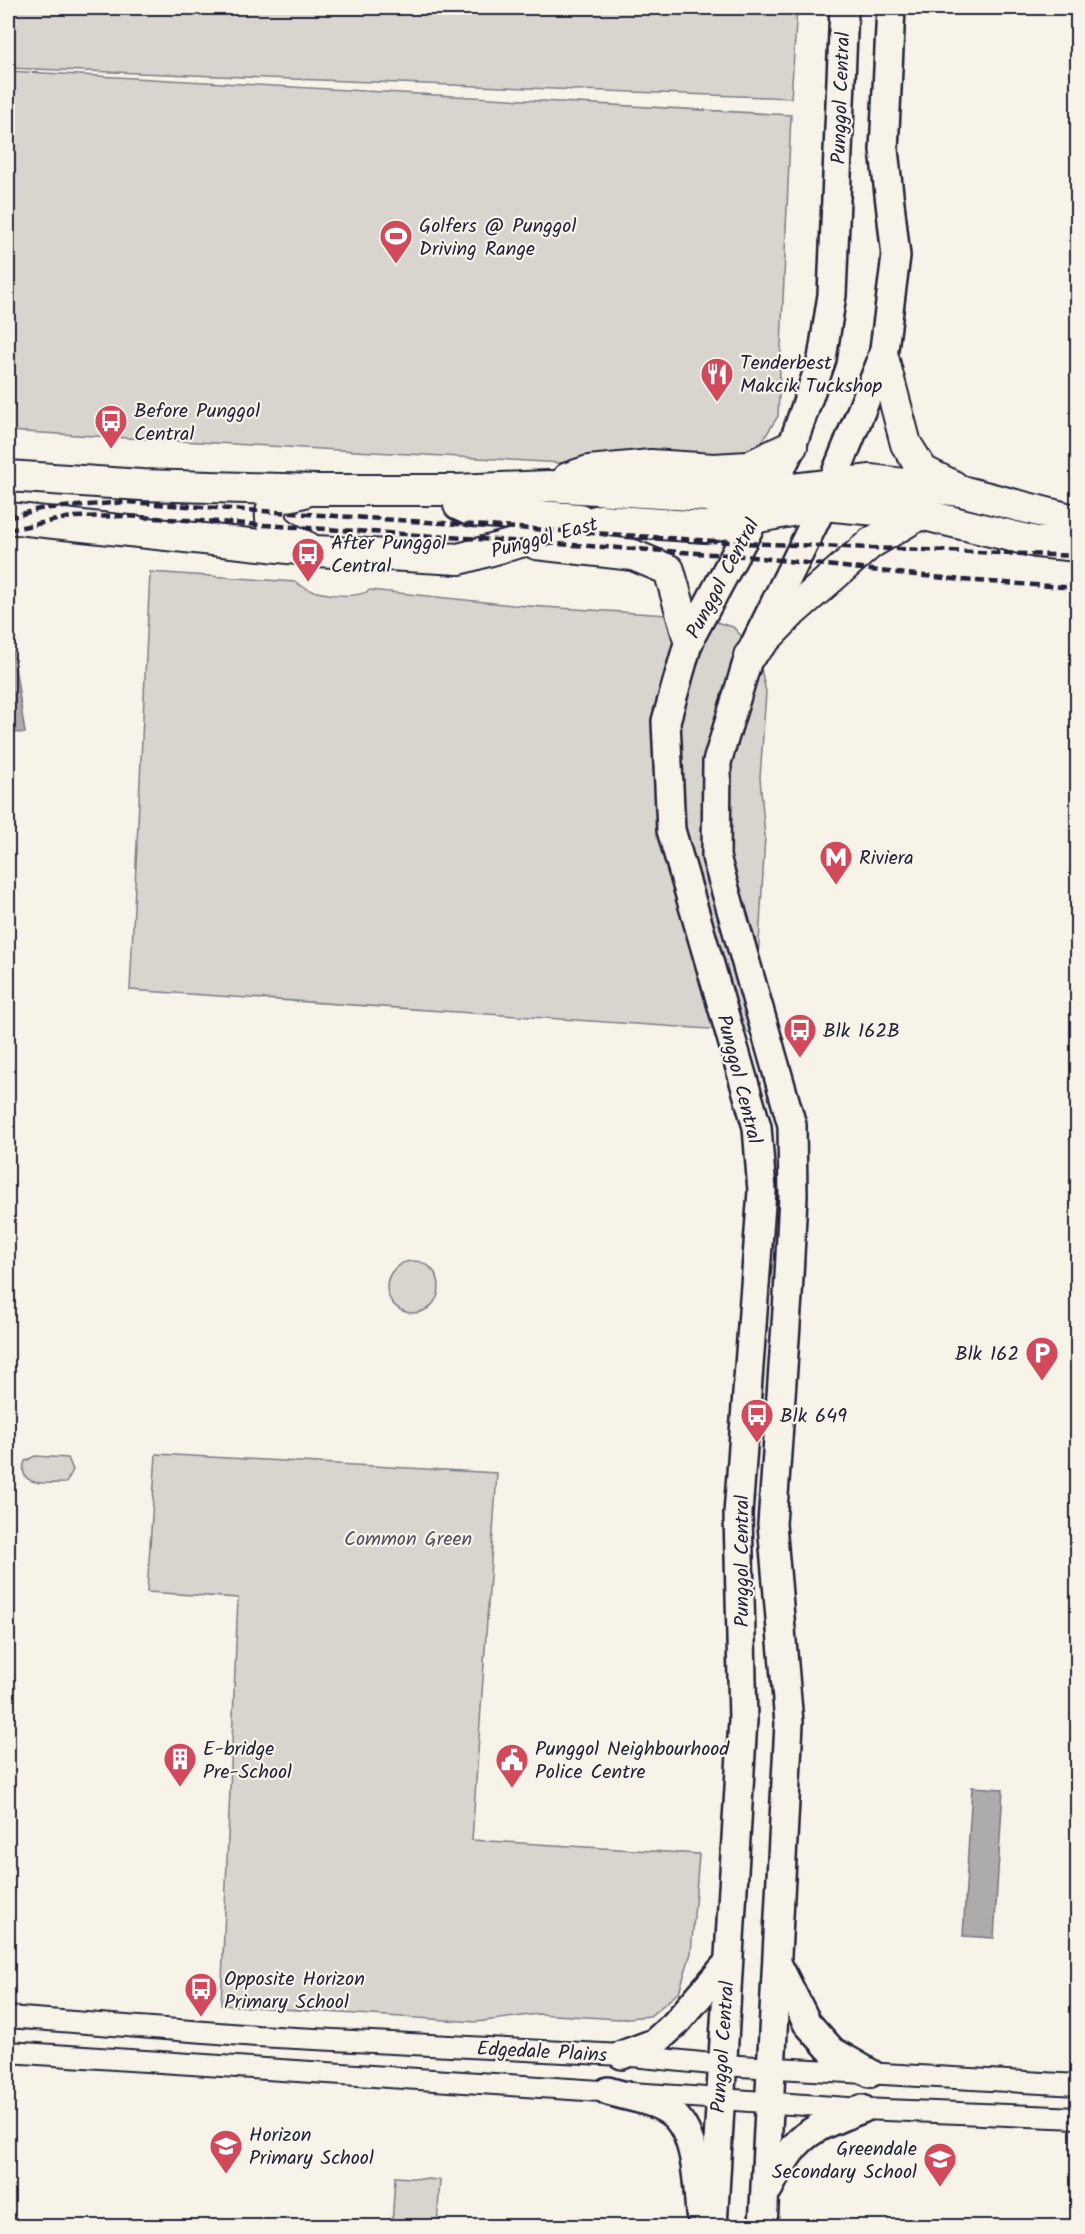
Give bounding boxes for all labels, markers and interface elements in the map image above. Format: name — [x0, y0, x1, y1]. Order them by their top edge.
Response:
street label: Punggol Central — [824, 31, 860, 165]
place label: Golfers @ Punggol Driving Range — [419, 211, 576, 266]
sports icon: Golfers @ Punggol Driving Range — [378, 218, 414, 265]
place label: Tenderbest Makcik Tuckshop — [740, 348, 882, 403]
restaurant icon: Tenderbest Makcik Tuckshop — [699, 356, 735, 403]
place label: Before Punggol Central — [134, 396, 260, 451]
bus stop icon: Before Punggol Central — [93, 403, 129, 450]
street label: Punggol East — [488, 509, 602, 569]
street label: Punggol Central — [679, 513, 769, 645]
place label: After Punggol Central — [331, 528, 446, 583]
bus stop icon: After Punggol Central — [290, 536, 326, 583]
metro station icon: Riviera — [818, 839, 854, 886]
place label: Riviera — [859, 843, 914, 875]
street label: Punggol Central — [707, 1011, 770, 1148]
bus stop icon: Blk 162B — [782, 1012, 818, 1059]
place label: Blk 162B — [823, 1016, 900, 1048]
parking icon: Blk 162 — [1024, 1335, 1060, 1382]
place label: Blk 162 — [955, 1339, 1019, 1371]
bus stop icon: Blk 649 — [739, 1397, 775, 1444]
place label: Blk 649 — [780, 1401, 847, 1433]
street label: Punggol Central — [727, 1495, 759, 1627]
park label: Common Green — [344, 1524, 472, 1556]
place label: E-bridge Pre-School — [203, 1734, 292, 1789]
place label: Punggol Neighbourhood Police Centre — [535, 1734, 730, 1789]
building icon: E-bridge Pre-School — [162, 1741, 198, 1788]
public building icon: Punggol Neighbourhood Police Centre — [494, 1742, 530, 1789]
place label: Opposite Horizon Primary School — [224, 1964, 365, 2019]
bus stop icon: Opposite Horizon Primary School — [183, 1971, 219, 2018]
street label: Punggol Central — [703, 1980, 745, 2114]
street label: Edgedale Plains — [476, 2034, 608, 2072]
place label: Horizon Primary School — [249, 2120, 374, 2175]
school or university icon: Horizon Primary School — [208, 2128, 244, 2175]
place label: Greendale Secondary School — [772, 2134, 917, 2189]
school or university icon: Greendale Secondary School — [922, 2141, 958, 2188]

